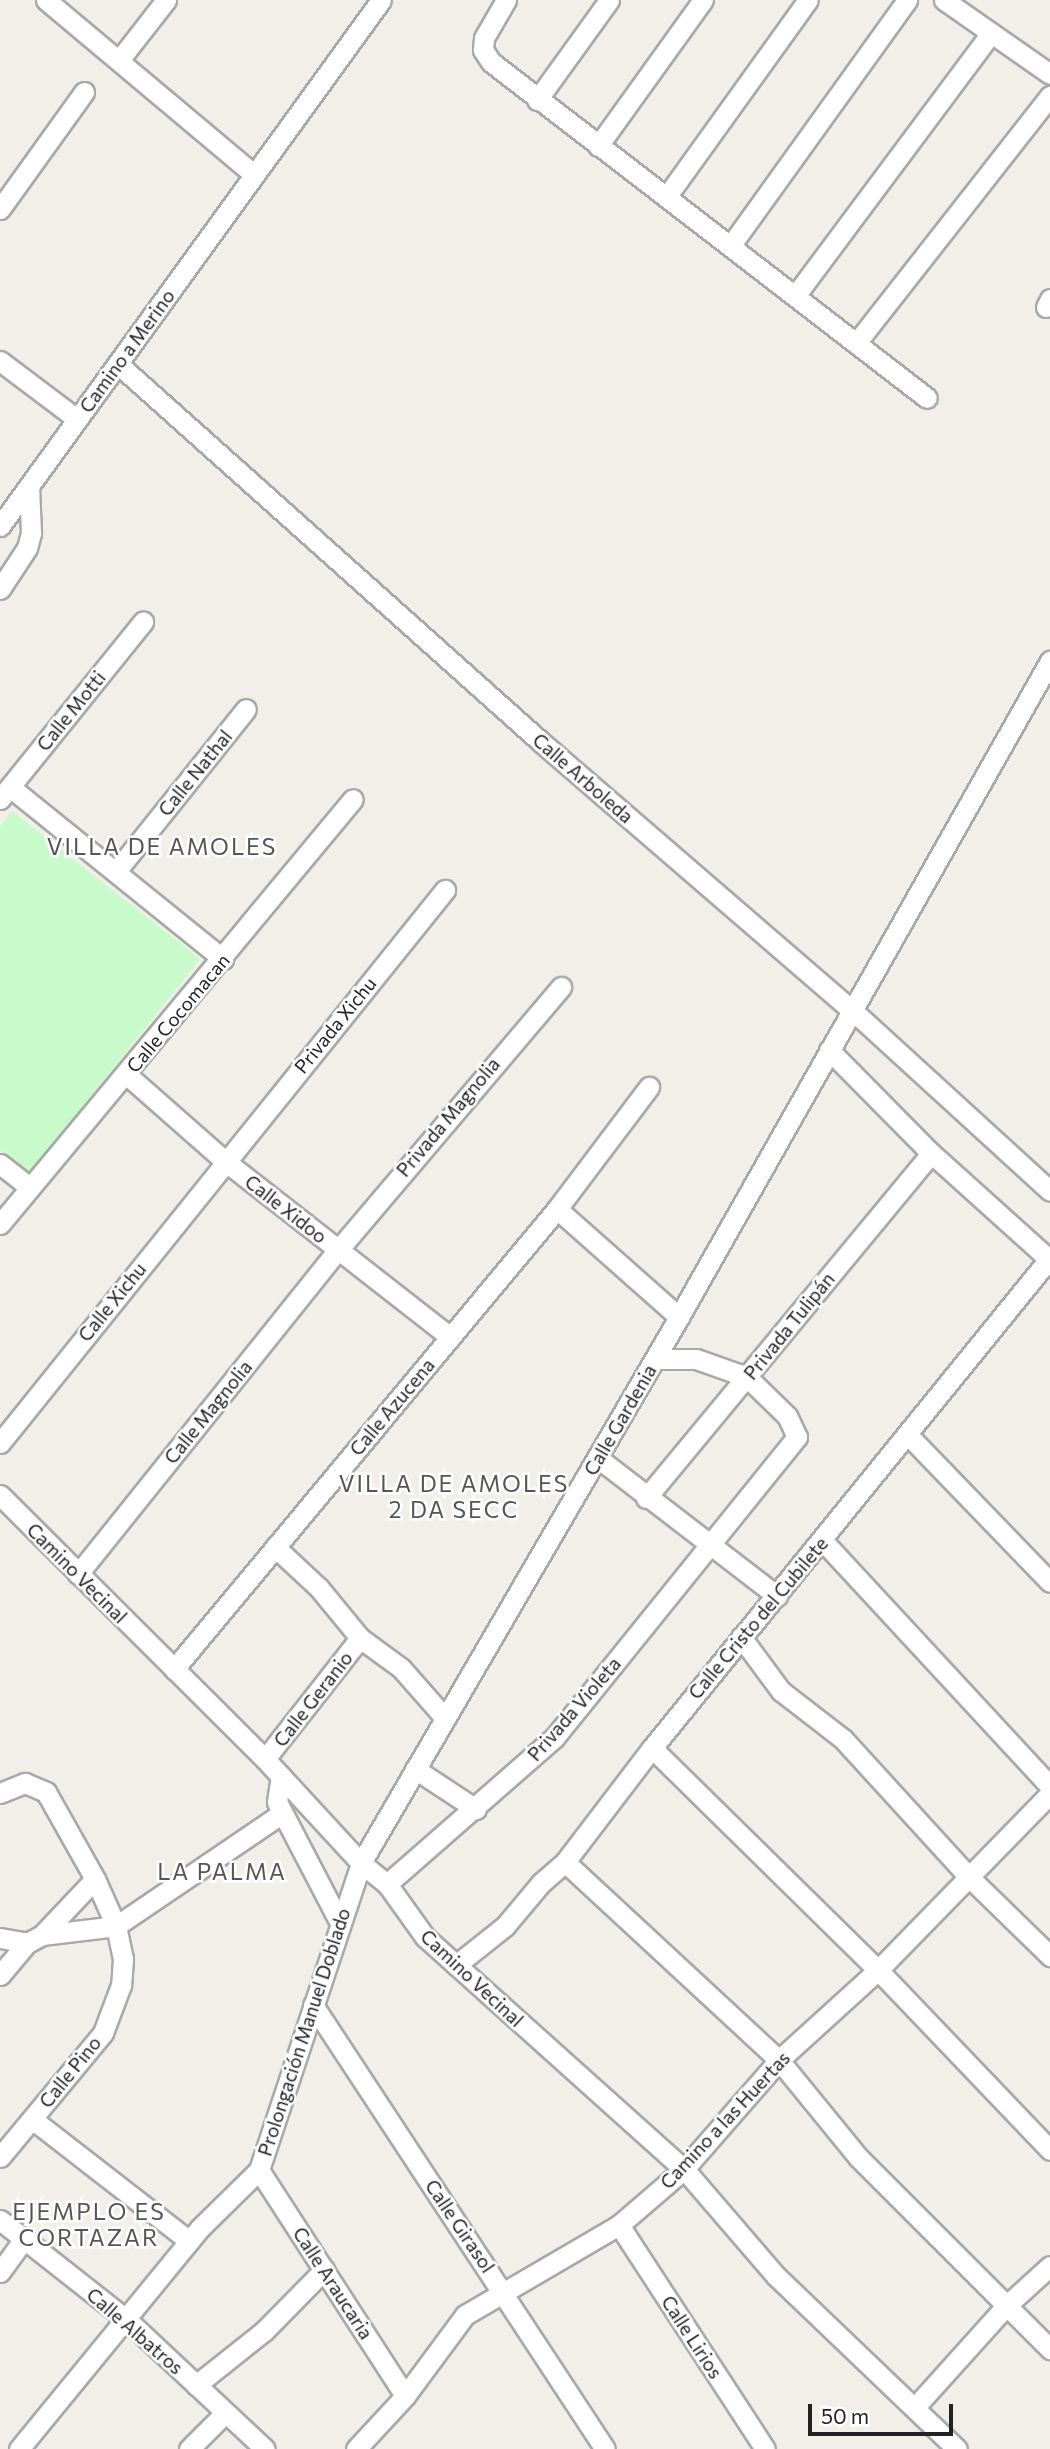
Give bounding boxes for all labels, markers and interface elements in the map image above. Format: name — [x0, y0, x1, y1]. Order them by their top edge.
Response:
street label: Camino a Merino — [75, 285, 179, 417]
street label: Calle Motti — [32, 666, 110, 756]
street label: Calle Nathal — [153, 725, 237, 821]
street label: Calle Arboleda — [528, 728, 638, 828]
district label: VILLA DE AMOLES — [49, 832, 275, 860]
street label: Calle Cocomacan — [122, 949, 234, 1077]
street label: Privada Xichu — [289, 972, 381, 1078]
street label: Privada Magnolia — [392, 1053, 504, 1181]
street label: Calle Xidoo — [240, 1170, 332, 1248]
street label: Calle Xichu — [73, 1258, 151, 1346]
street label: Privada Tulipán — [739, 1268, 839, 1384]
street label: Calle Azucena — [345, 1354, 439, 1460]
street label: Calle Magnolia — [159, 1356, 257, 1468]
street label: Calle Gardenia — [579, 1361, 661, 1479]
district label: VILLA DE AMOLES 2 DA SECC — [341, 1469, 567, 1523]
street label: Camino Vecinal — [22, 1518, 132, 1628]
street label: Calle Cristo del Cubilete — [684, 1532, 832, 1704]
street label: Calle Geranio — [269, 1647, 357, 1751]
street label: Privada Violeta — [523, 1652, 625, 1766]
district label: LA PALMA — [158, 1857, 286, 1885]
street label: Prolongación Manuel Doblado — [253, 1905, 355, 2159]
street label: Camino Vecinal — [416, 1925, 528, 2031]
street label: Calle Pino — [34, 2032, 106, 2112]
street label: Camino a las Huertas — [655, 2046, 795, 2194]
street label: Calle Girasol — [421, 2175, 499, 2277]
district label: EJEMPLO ES CORTAZAR — [13, 2197, 165, 2251]
street label: Calle Araucaria — [288, 2223, 378, 2343]
street label: Calle Albatros — [82, 2283, 188, 2379]
street label: Calle Lirios — [657, 2291, 727, 2383]
scale bar — [812, 2390, 957, 2434]
text: 50 m — [821, 2403, 869, 2428]

